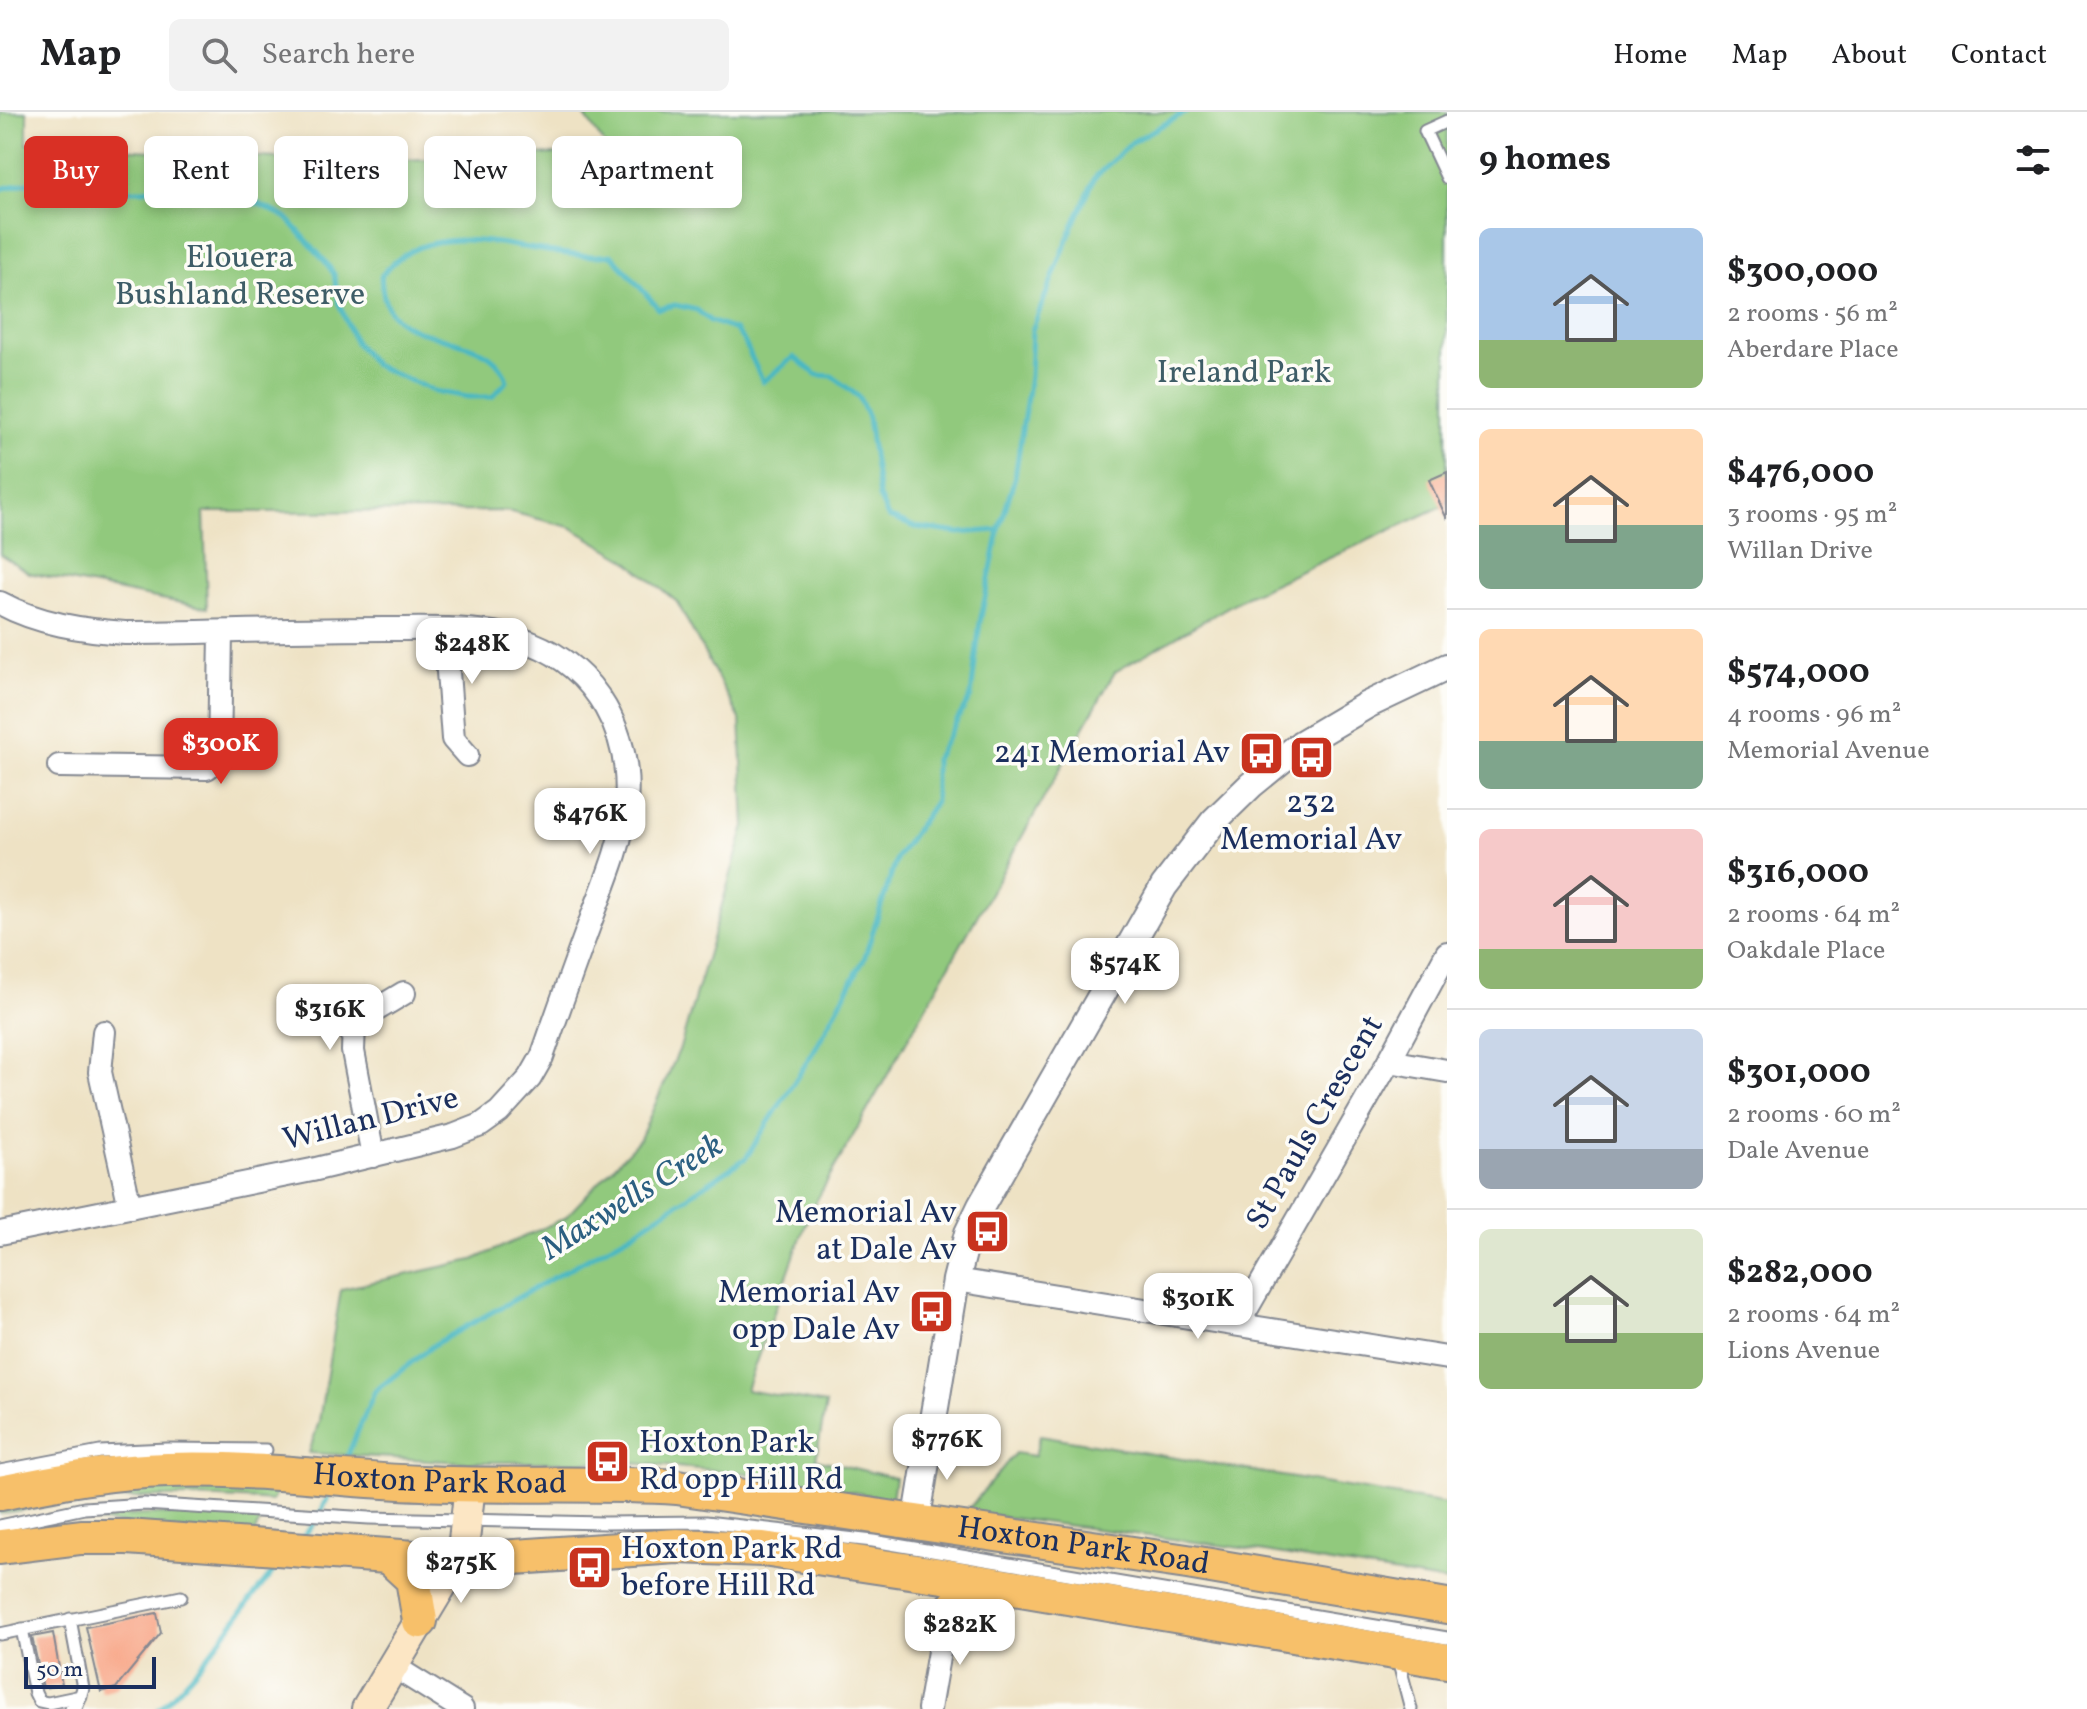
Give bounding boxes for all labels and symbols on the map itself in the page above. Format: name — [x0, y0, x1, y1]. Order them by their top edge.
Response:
park label: Elouera Bushland Reserve — [115, 237, 365, 318]
park label: Ireland Park — [1157, 352, 1331, 396]
pin: $248K — [416, 618, 528, 686]
pin: $300K — [165, 718, 277, 786]
bus stop icon: 241 Memorial Av — [1237, 730, 1285, 778]
place label: 241 Memorial Av — [994, 732, 1230, 776]
bus stop icon: 232 Memorial Av — [1287, 733, 1335, 781]
place label: 232 Memorial Av — [1220, 782, 1402, 863]
pin: $476K — [534, 788, 646, 856]
pin: $574K — [1069, 938, 1181, 1006]
pin: $316K — [274, 984, 386, 1052]
street label: St Pauls Crescent — [1237, 1008, 1395, 1238]
street label: Willan Drive — [279, 1077, 463, 1163]
water label: Maxwells Creek — [532, 1123, 733, 1273]
place label: Memorial Av at Dale Av — [775, 1192, 957, 1273]
bus stop icon: Memorial Av at Dale Av — [964, 1208, 1012, 1256]
place label: Memorial Av opp Dale Av — [718, 1272, 900, 1353]
pin: $301K — [1142, 1273, 1254, 1341]
bus stop icon: Memorial Av opp Dale Av — [907, 1288, 955, 1336]
pin: $776K — [891, 1414, 1003, 1482]
place label: Hoxton Park Rd opp Hill Rd — [639, 1422, 843, 1503]
bus stop icon: Hoxton Park Rd opp Hill Rd — [584, 1438, 632, 1486]
street label: Hoxton Park Road — [311, 1454, 567, 1507]
street label: Hoxton Park Road — [954, 1506, 1213, 1587]
place label: Hoxton Park Rd before Hill Rd — [621, 1528, 843, 1609]
pin: $275K — [405, 1537, 517, 1605]
bus stop icon: Hoxton Park Rd before Hill Rd — [566, 1544, 614, 1592]
pin: $282K — [904, 1599, 1016, 1667]
scale bar — [24, 1653, 156, 1689]

